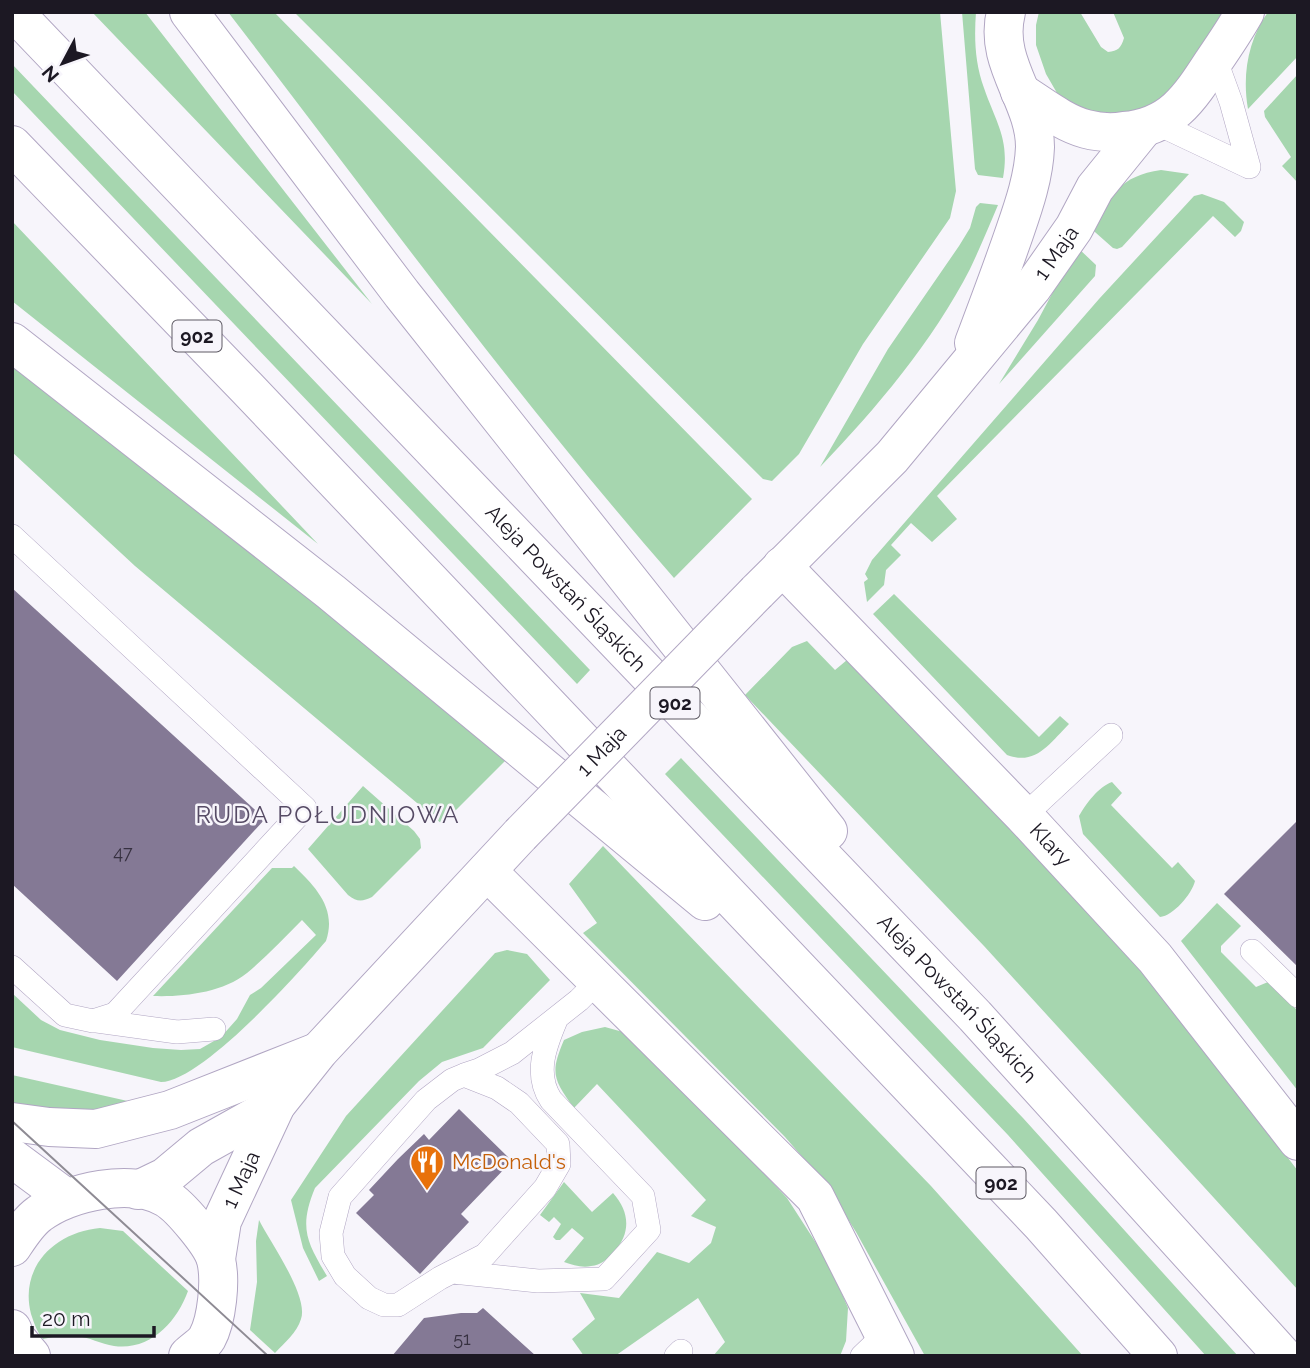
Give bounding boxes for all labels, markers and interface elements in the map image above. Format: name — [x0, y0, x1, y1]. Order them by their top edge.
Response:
north arrow — [28, 28, 98, 98]
text: N — [37, 61, 63, 87]
street label: 1 Maja — [1029, 221, 1084, 285]
road number: 902 — [172, 320, 222, 352]
street label: Aleja Powstań Śląskich — [481, 500, 652, 677]
road number: 902 — [650, 688, 700, 718]
street label: 1 Maja — [571, 721, 631, 781]
district label: RUDA POŁUDNIOWA — [195, 800, 461, 829]
street label: Klary — [1025, 818, 1077, 871]
house number: 47 — [113, 842, 133, 863]
street label: Aleja Powstań Śląskich — [873, 909, 1042, 1088]
restaurant icon: McDonald's — [408, 1143, 446, 1192]
street label: 1 Maja — [217, 1147, 265, 1212]
place label: McDonald's — [452, 1149, 566, 1174]
road number: 902 — [976, 1168, 1026, 1198]
scale bar — [32, 1294, 154, 1338]
text: 20 m — [42, 1306, 90, 1331]
house number: 51 — [453, 1328, 471, 1349]

